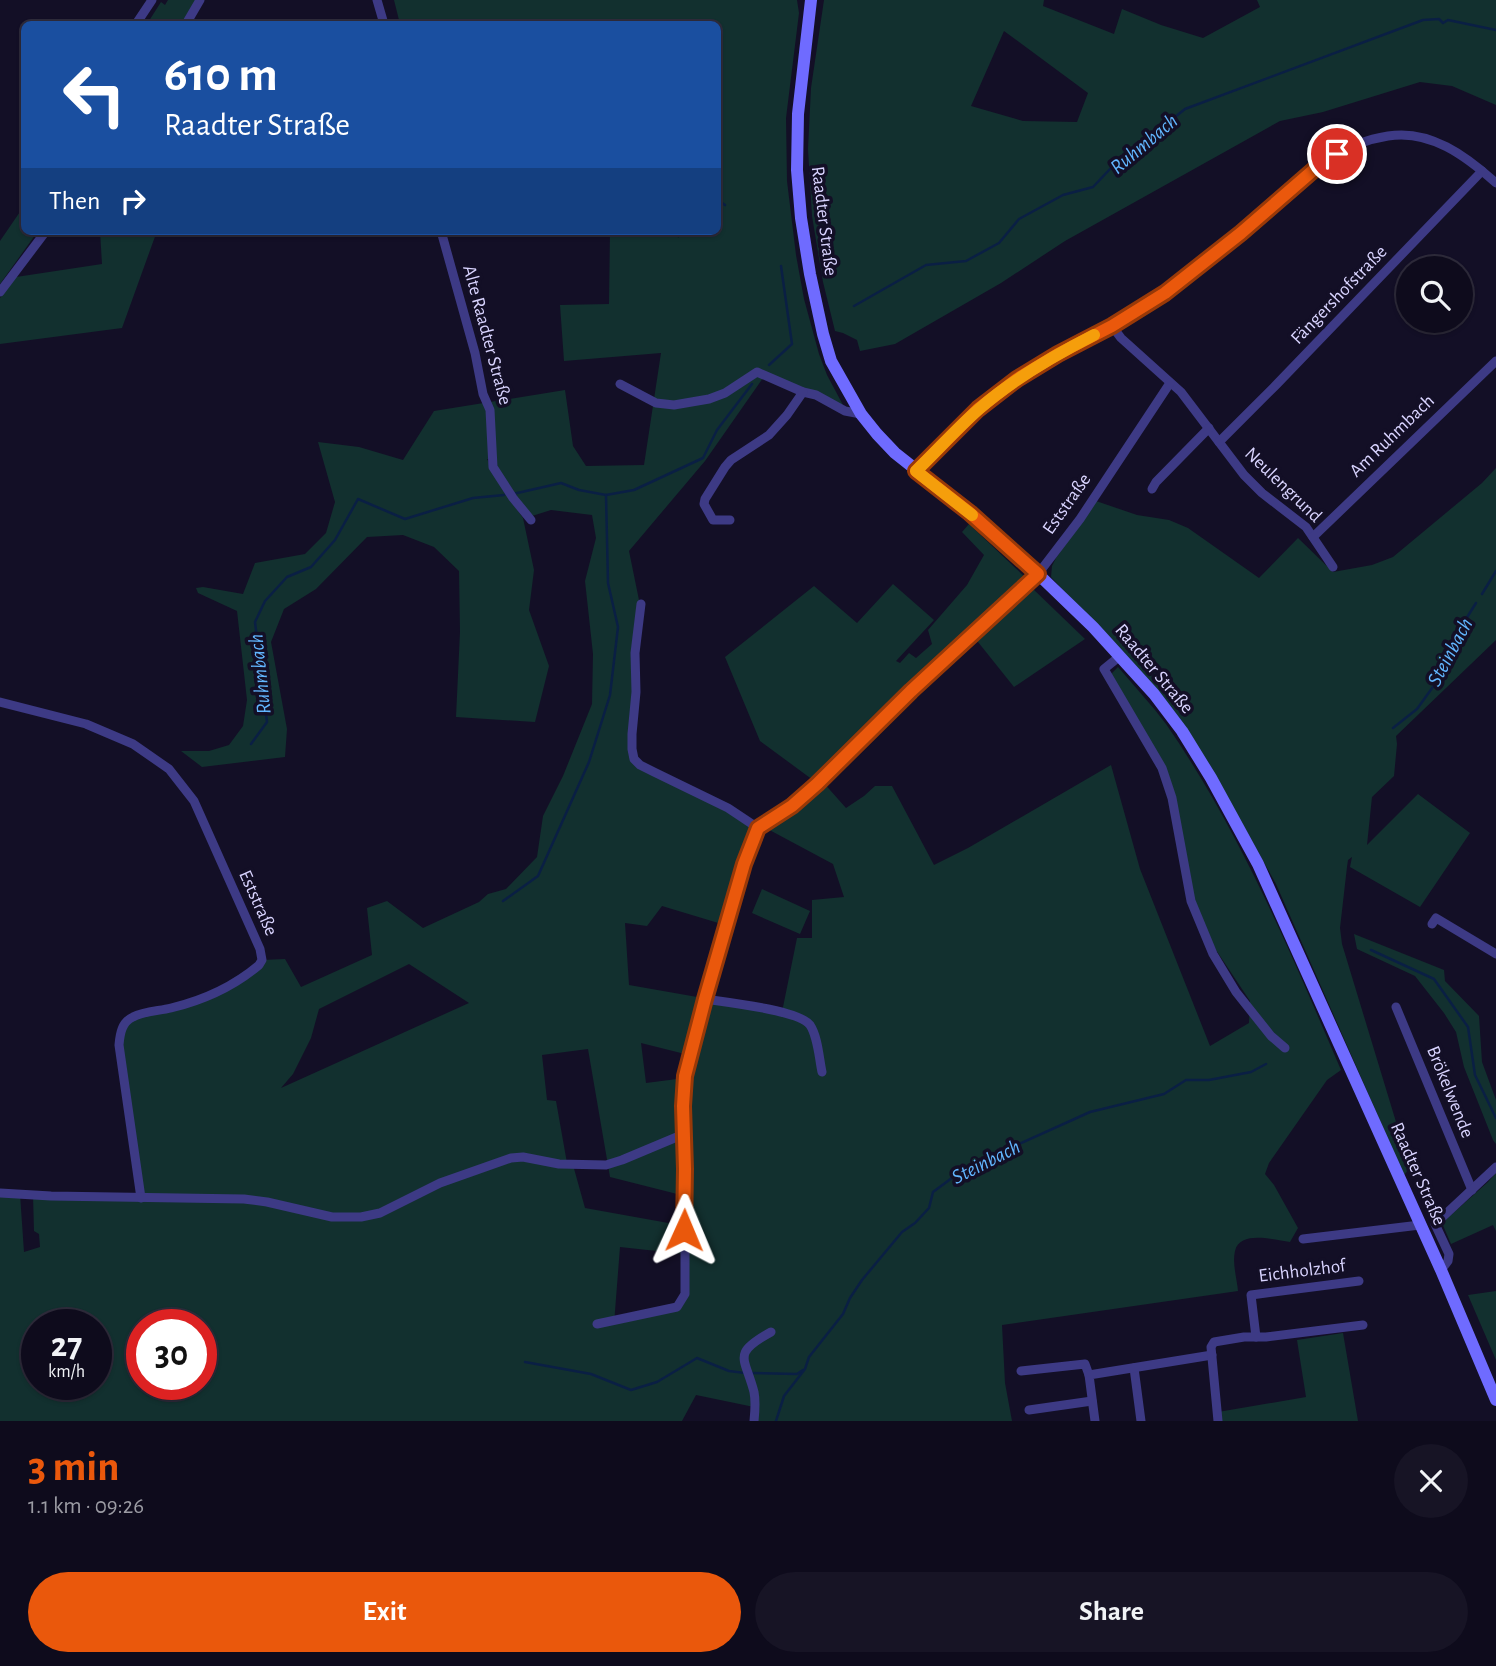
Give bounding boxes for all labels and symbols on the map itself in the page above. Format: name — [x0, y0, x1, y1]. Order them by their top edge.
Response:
water label: Ruhmbach — [1106, 110, 1182, 178]
pin — [1307, 124, 1367, 184]
street label: Raadter Straße — [808, 165, 840, 277]
street label: Fängershofstraße — [1287, 242, 1391, 348]
street label: Alte Raadter Straße — [459, 263, 515, 407]
street label: Am Ruhmbach — [1346, 391, 1438, 481]
street label: Neulengrund — [1241, 444, 1325, 526]
street label: Eststraße — [1039, 470, 1095, 538]
water label: Steinbach — [1423, 614, 1477, 690]
street label: Raadter Straße — [1111, 621, 1197, 717]
water label: Ruhmbach — [245, 633, 275, 715]
street label: Eststraße — [235, 867, 281, 939]
street label: Brökelwende — [1423, 1043, 1477, 1141]
street label: Raadter Straße — [1387, 1120, 1449, 1228]
water label: Steinbach — [948, 1136, 1024, 1188]
position arrow — [647, 1193, 721, 1267]
street label: Eichholzhof — [1258, 1256, 1348, 1286]
speed limit sign: 30 — [126, 1309, 217, 1400]

